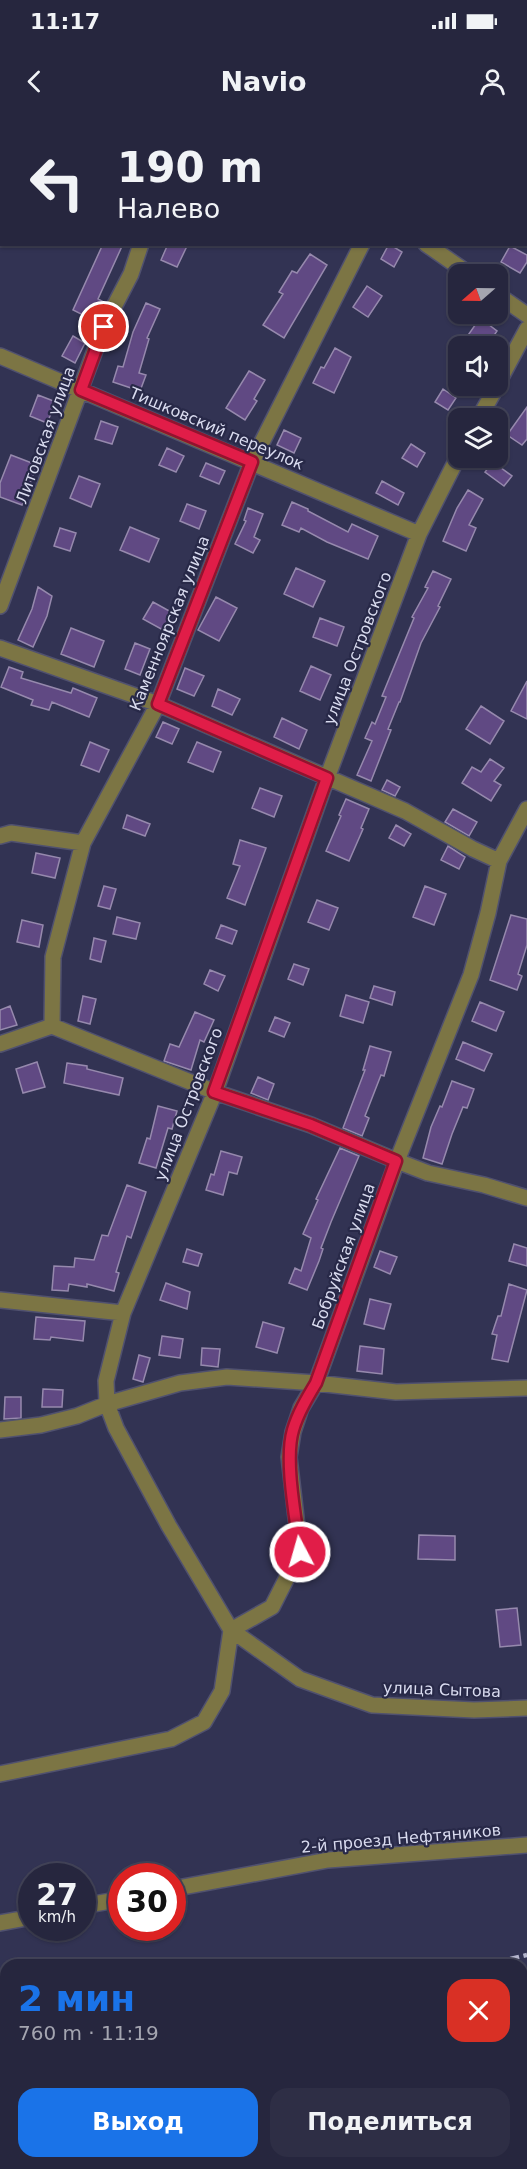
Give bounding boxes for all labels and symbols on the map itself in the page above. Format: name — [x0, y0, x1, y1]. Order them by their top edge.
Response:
north arrow — [448, 264, 508, 324]
pin — [78, 301, 129, 352]
street label: Литовская улица — [12, 364, 79, 506]
street label: Тишковский переулок — [126, 383, 307, 474]
street label: Каменноярская улица — [126, 533, 213, 714]
street label: улица Островского — [319, 569, 395, 727]
street label: улица Островского — [150, 1025, 226, 1183]
street label: Бобруйская улица — [308, 1180, 379, 1332]
position arrow — [268, 1520, 332, 1584]
street label: улица Сытова — [383, 1678, 501, 1701]
street label: 2-й проезд Нефтяников — [300, 1820, 502, 1857]
speed limit sign: 30 — [108, 1863, 186, 1941]

